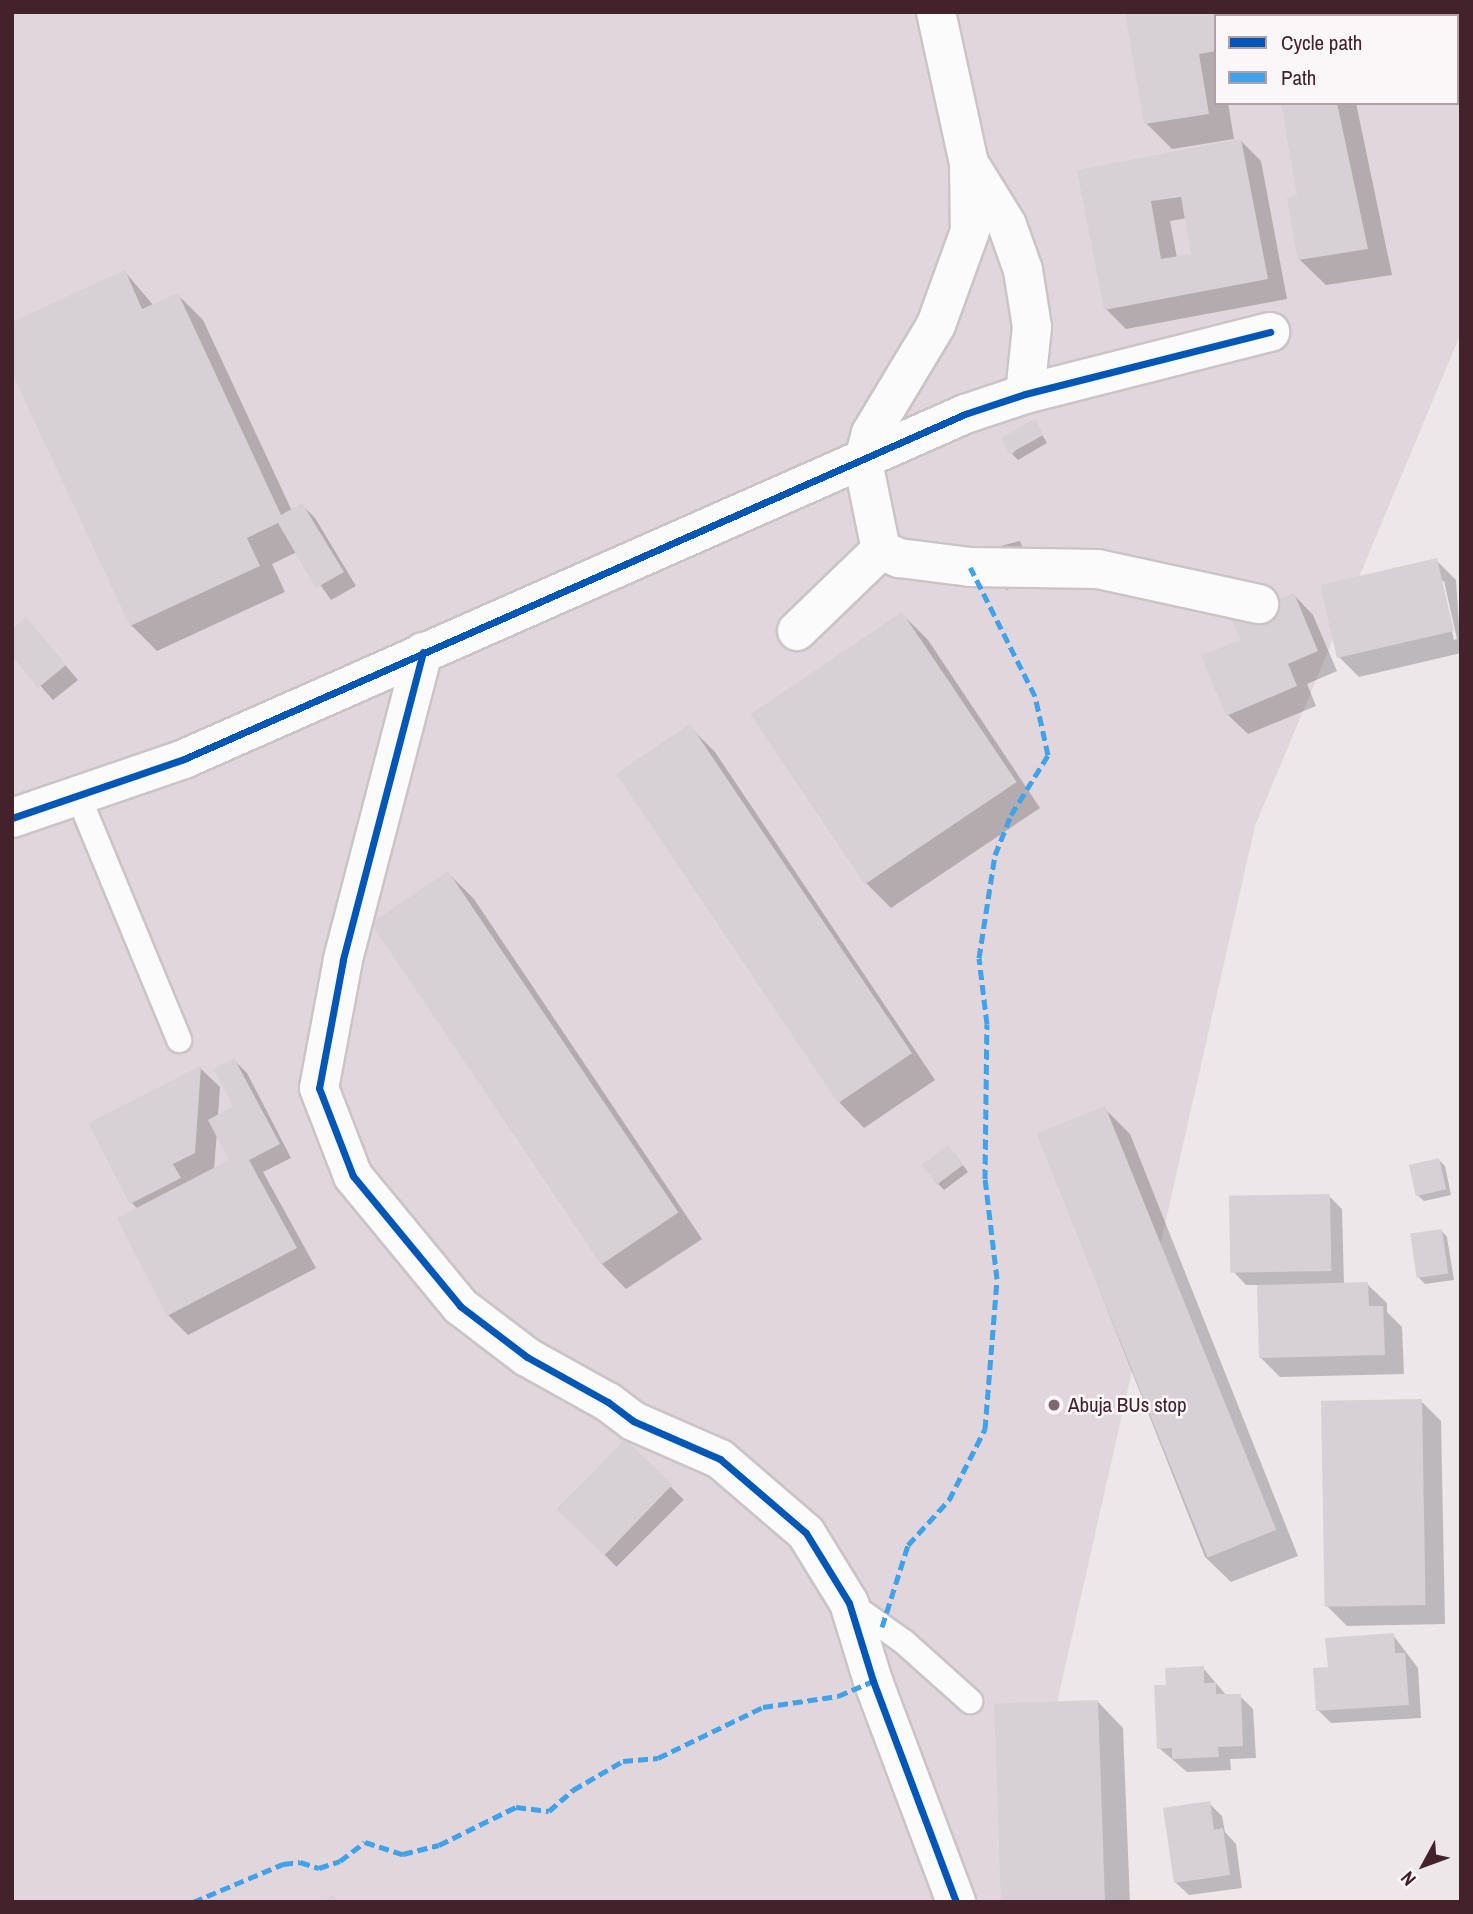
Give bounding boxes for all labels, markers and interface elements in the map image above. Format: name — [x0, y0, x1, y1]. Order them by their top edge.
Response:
legend — [1214, 14, 1459, 105]
text: Cycle path — [1281, 28, 1362, 57]
text: Path — [1281, 63, 1316, 92]
place label: Abuja BUs stop — [1068, 1392, 1187, 1418]
marker: Abuja BUs stop — [1046, 1397, 1062, 1413]
north arrow — [1389, 1830, 1459, 1900]
text: N — [1395, 1866, 1422, 1892]

